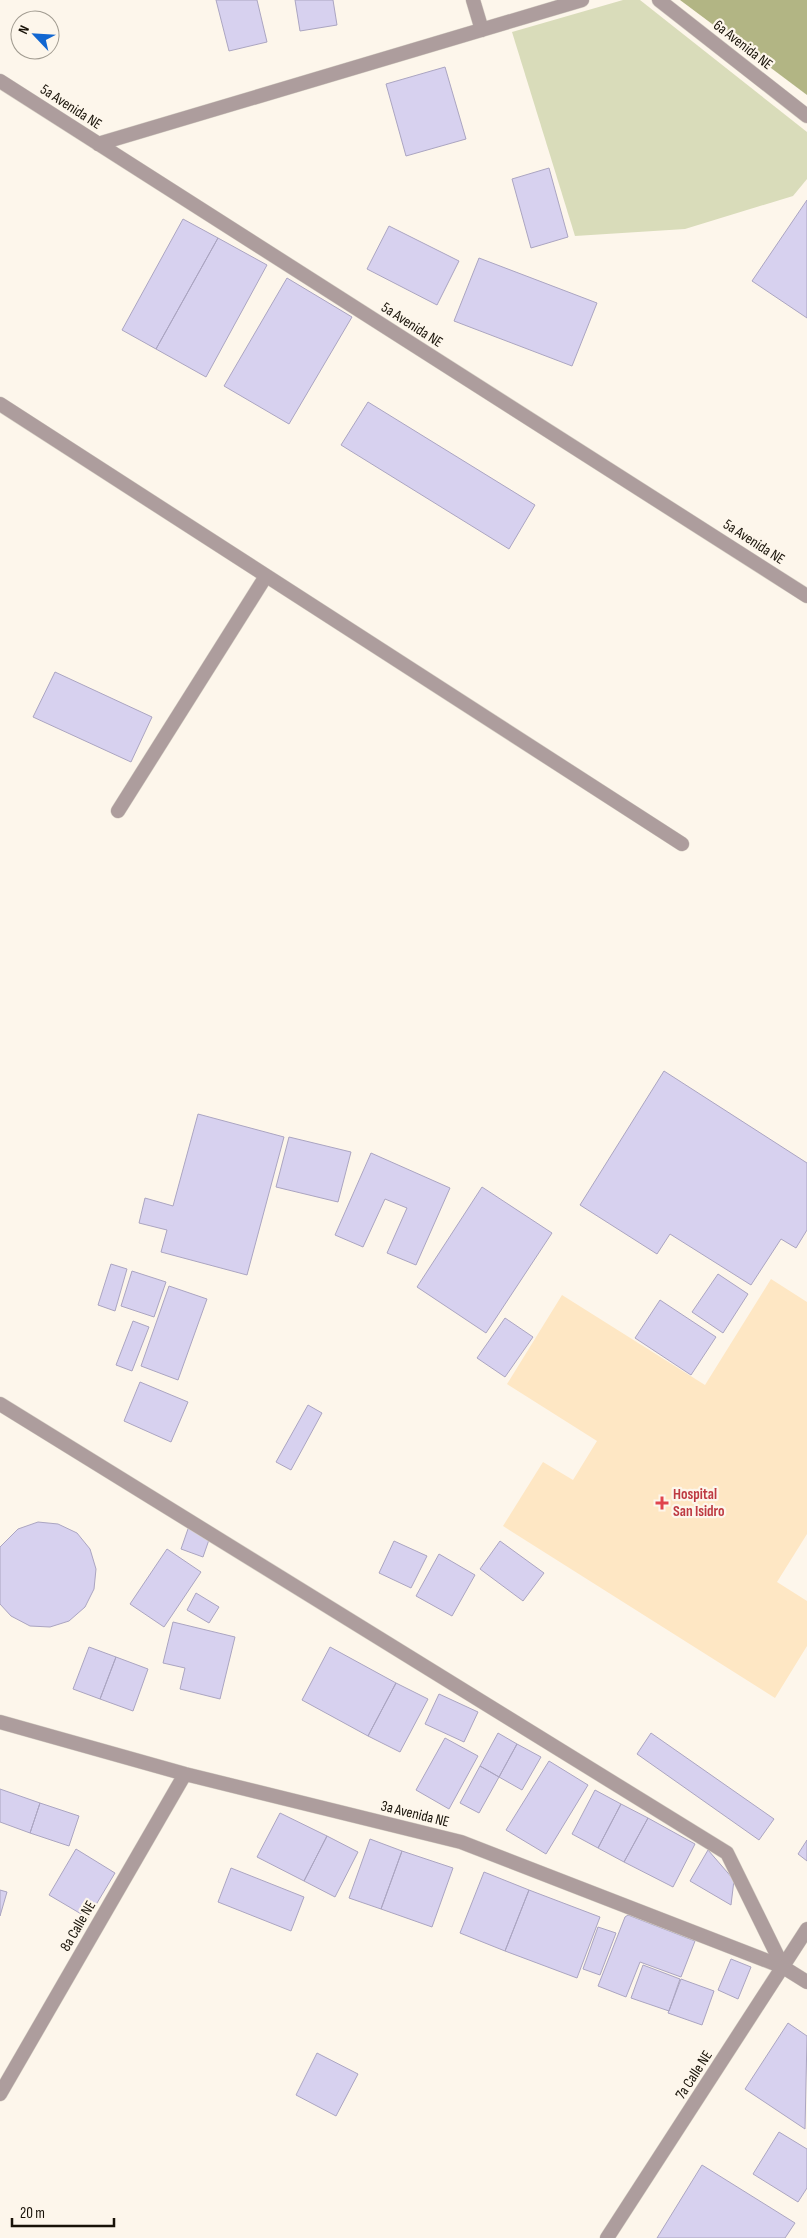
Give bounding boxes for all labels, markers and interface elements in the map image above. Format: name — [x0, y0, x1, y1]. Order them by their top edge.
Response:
north arrow — [10, 10, 60, 60]
street label: 6a Avenida NE — [710, 16, 776, 74]
text: N — [14, 23, 33, 37]
street label: 5a Avenida NE — [37, 80, 105, 134]
street label: 5a Avenida NE — [378, 298, 446, 352]
street label: 5a Avenida NE — [720, 515, 788, 569]
place label: Hospital San Isidro — [673, 1485, 725, 1521]
marker: Hospital San Isidro — [655, 1496, 669, 1510]
street label: 3a Avenida NE — [379, 1796, 451, 1832]
street label: 8a Calle NE — [56, 1897, 100, 1955]
street label: 7a Calle NE — [671, 2047, 717, 2103]
scale bar — [12, 2196, 115, 2228]
text: 20 m — [20, 2204, 45, 2223]

